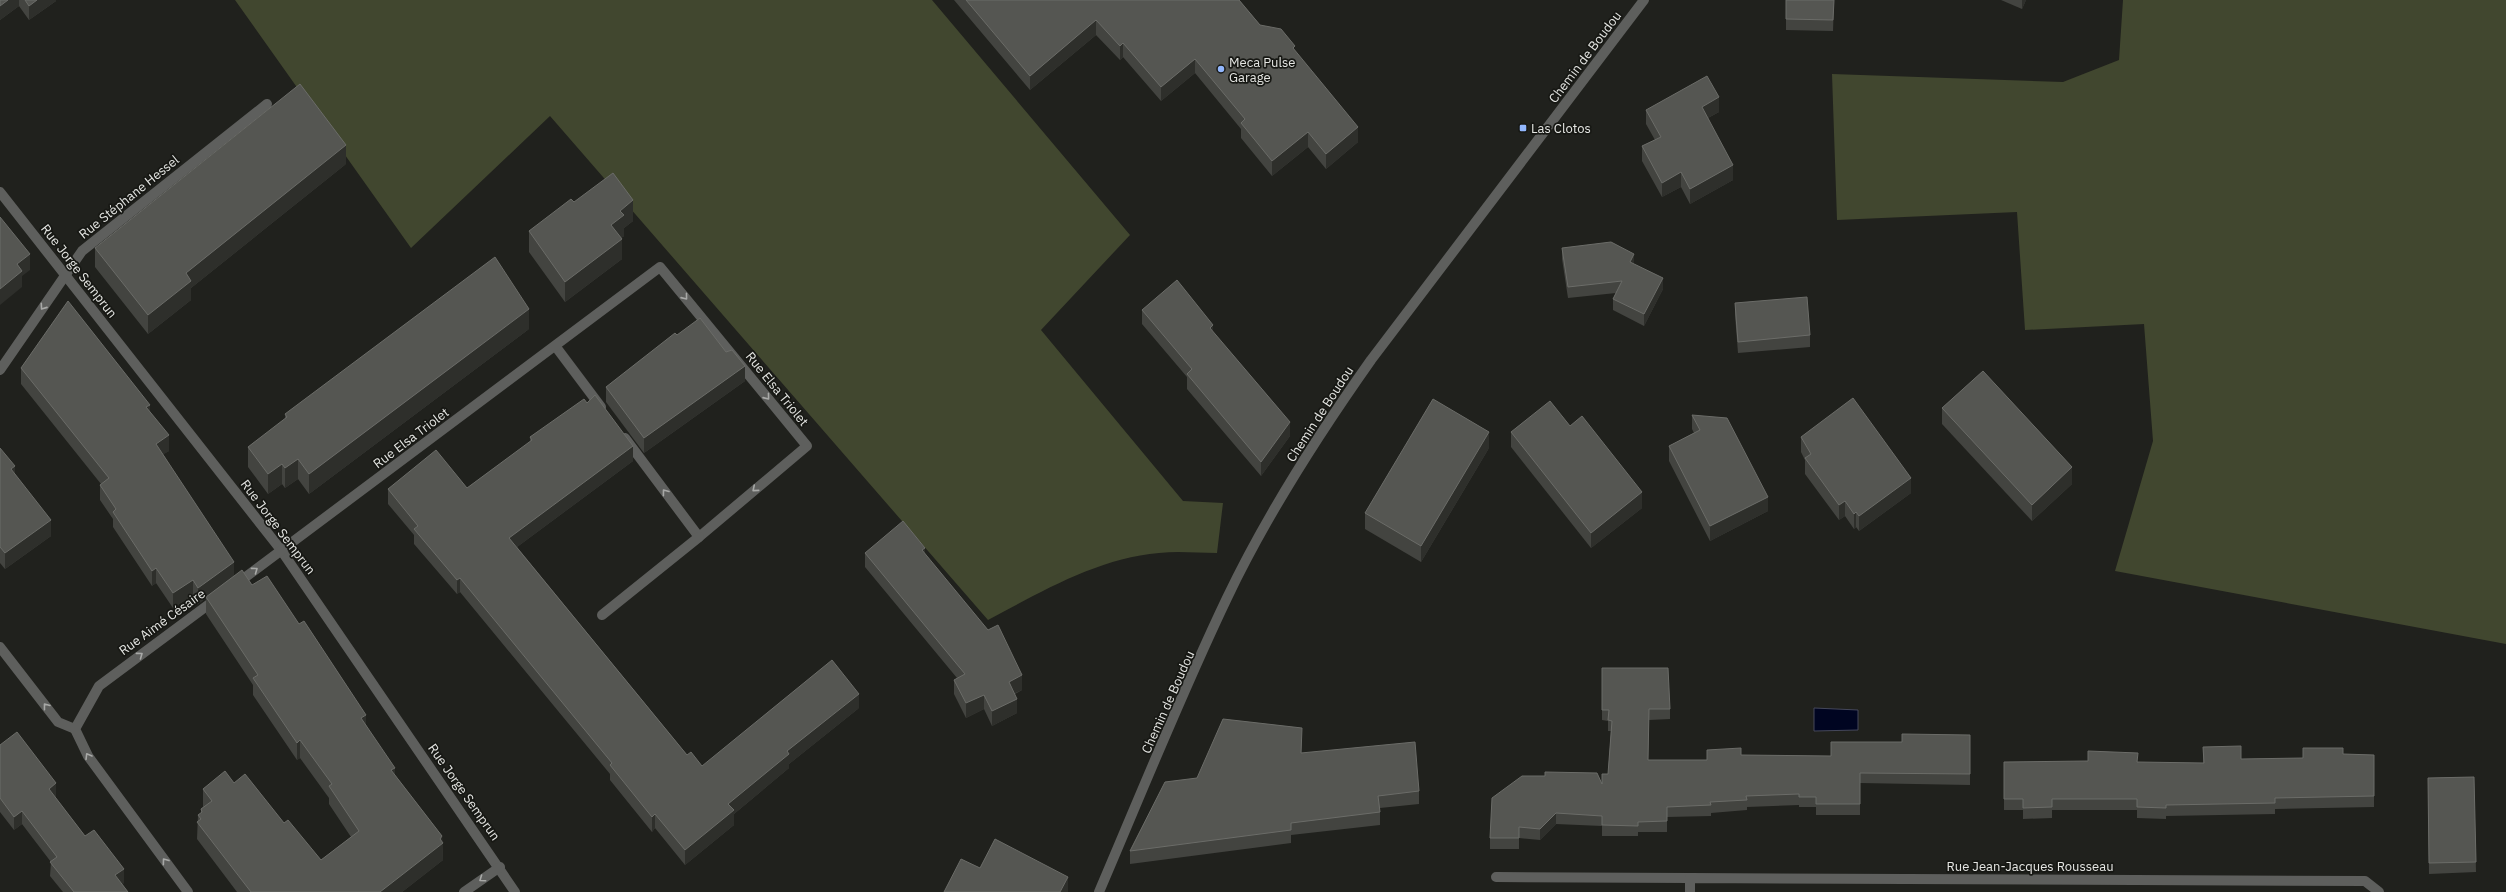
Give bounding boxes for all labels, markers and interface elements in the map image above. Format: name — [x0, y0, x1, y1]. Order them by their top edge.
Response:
street label: Chemin de Boudou — [1545, 8, 1625, 106]
place label: Meca Pulse Garage — [1229, 54, 1296, 86]
marker: Meca Pulse Garage — [1216, 64, 1226, 74]
place label: Las Clotos — [1531, 120, 1591, 137]
marker: Las Clotos — [1518, 123, 1528, 133]
street label: Rue Stéphane Hessel — [75, 151, 183, 243]
street label: Rue Jorge Semprun — [37, 221, 121, 321]
one-way arrow — [680, 292, 687, 300]
one-way arrow — [41, 303, 48, 310]
street label: Rue Elsa Triolet — [742, 348, 812, 430]
street label: Chemin de Boudou — [1283, 363, 1357, 465]
one-way arrow — [763, 393, 770, 400]
street label: Rue Elsa Triolet — [370, 404, 452, 472]
street label: Rue Jorge Semprun — [237, 476, 319, 578]
one-way arrow — [753, 485, 760, 492]
one-way arrow — [663, 489, 670, 496]
one-way arrow — [251, 568, 258, 575]
street label: Rue Aimé Césaire — [115, 585, 209, 659]
street label: Chemin de Boudou — [1138, 648, 1198, 756]
one-way arrow — [135, 653, 142, 660]
one-way arrow — [44, 703, 51, 710]
street label: Rue Jorge Semprun — [424, 740, 504, 844]
one-way arrow — [86, 753, 93, 760]
one-way arrow — [163, 858, 170, 865]
street label: Rue Jean-Jacques Rousseau — [1946, 858, 2114, 875]
one-way arrow — [479, 874, 486, 881]

